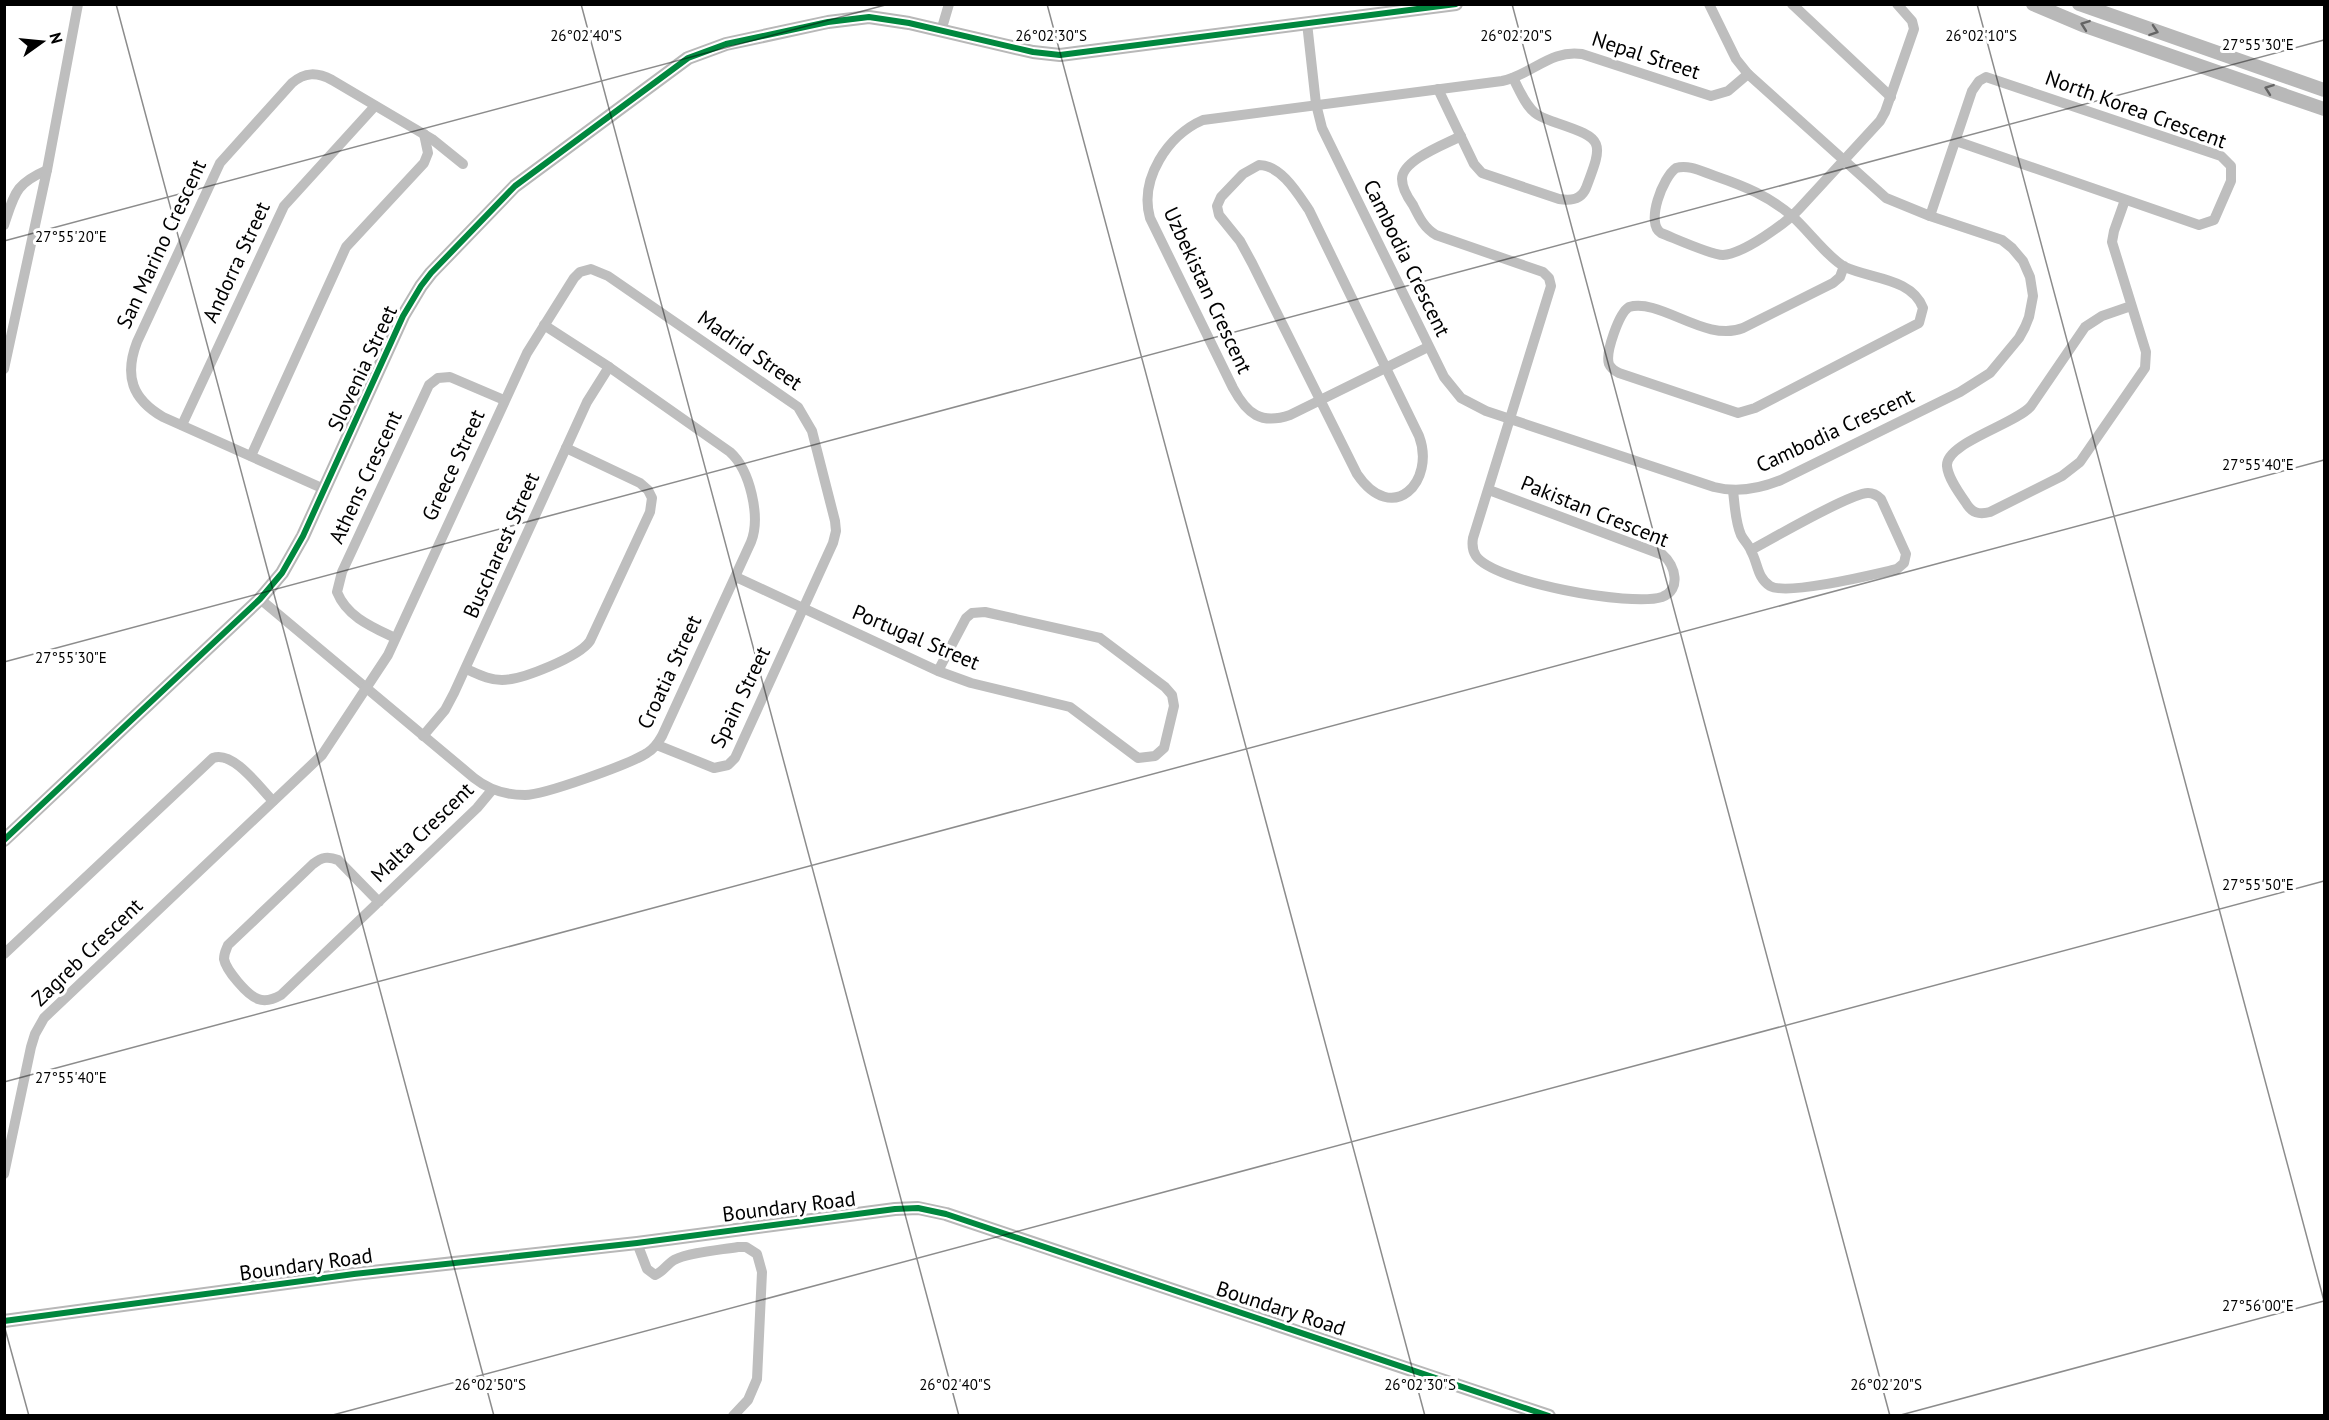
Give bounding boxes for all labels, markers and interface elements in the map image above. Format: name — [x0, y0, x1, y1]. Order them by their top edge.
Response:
north arrow — [12, 12, 72, 72]
one-way arrow — [2080, 20, 2091, 33]
one-way arrow — [2148, 23, 2159, 36]
street label: Nepal Street — [1589, 25, 1703, 85]
text: 26°02'40"S — [550, 26, 622, 45]
text: 26°02'30"S — [1015, 26, 1087, 45]
text: 26°02'20"S — [1480, 26, 1552, 45]
text: 26°02'10"S — [1945, 26, 2017, 45]
text: N — [45, 30, 68, 46]
text: 27°55'30"E — [2222, 35, 2294, 54]
street label: North Korea Crescent — [2042, 64, 2230, 154]
one-way arrow — [2264, 84, 2275, 97]
street label: San Marino Crescent — [110, 155, 212, 333]
street label: Cambodia Crescent — [1357, 175, 1457, 341]
street label: Andorra Street — [196, 197, 276, 327]
street label: Uzbekistan Crescent — [1158, 202, 1258, 378]
text: 27°55'20"E — [35, 227, 107, 246]
street label: Slovenia Street — [321, 301, 403, 435]
street label: Madrid Street — [692, 304, 808, 396]
street label: Cambodia Crescent — [1752, 382, 1918, 478]
street label: Greece Street — [415, 405, 491, 525]
street label: Athens Crescent — [322, 406, 408, 548]
text: 27°55'40"E — [2222, 455, 2294, 474]
street label: Buscharest Street — [457, 468, 545, 622]
street label: Pakistan Crescent — [1517, 469, 1673, 553]
street label: Portugal Street — [848, 598, 984, 676]
street label: Croatia Street — [631, 611, 707, 733]
street label: Spain Street — [704, 642, 776, 752]
text: 27°55'30"E — [35, 648, 107, 667]
street label: Malta Crescent — [365, 776, 479, 888]
text: 27°55'50"E — [2222, 875, 2294, 894]
street label: Zagreb Crescent — [26, 892, 148, 1012]
text: 27°55'40"E — [35, 1068, 107, 1087]
street label: Boundary Road — [721, 1184, 857, 1228]
street label: Boundary Road — [238, 1241, 374, 1287]
street label: Boundary Road — [1213, 1274, 1349, 1342]
text: 27°56'00"E — [2222, 1296, 2294, 1315]
text: 26°02'50"S — [454, 1375, 526, 1394]
text: 26°02'40"S — [919, 1375, 991, 1394]
text: 26°02'30"S — [1384, 1375, 1456, 1394]
text: 26°02'20"S — [1850, 1375, 1922, 1394]

